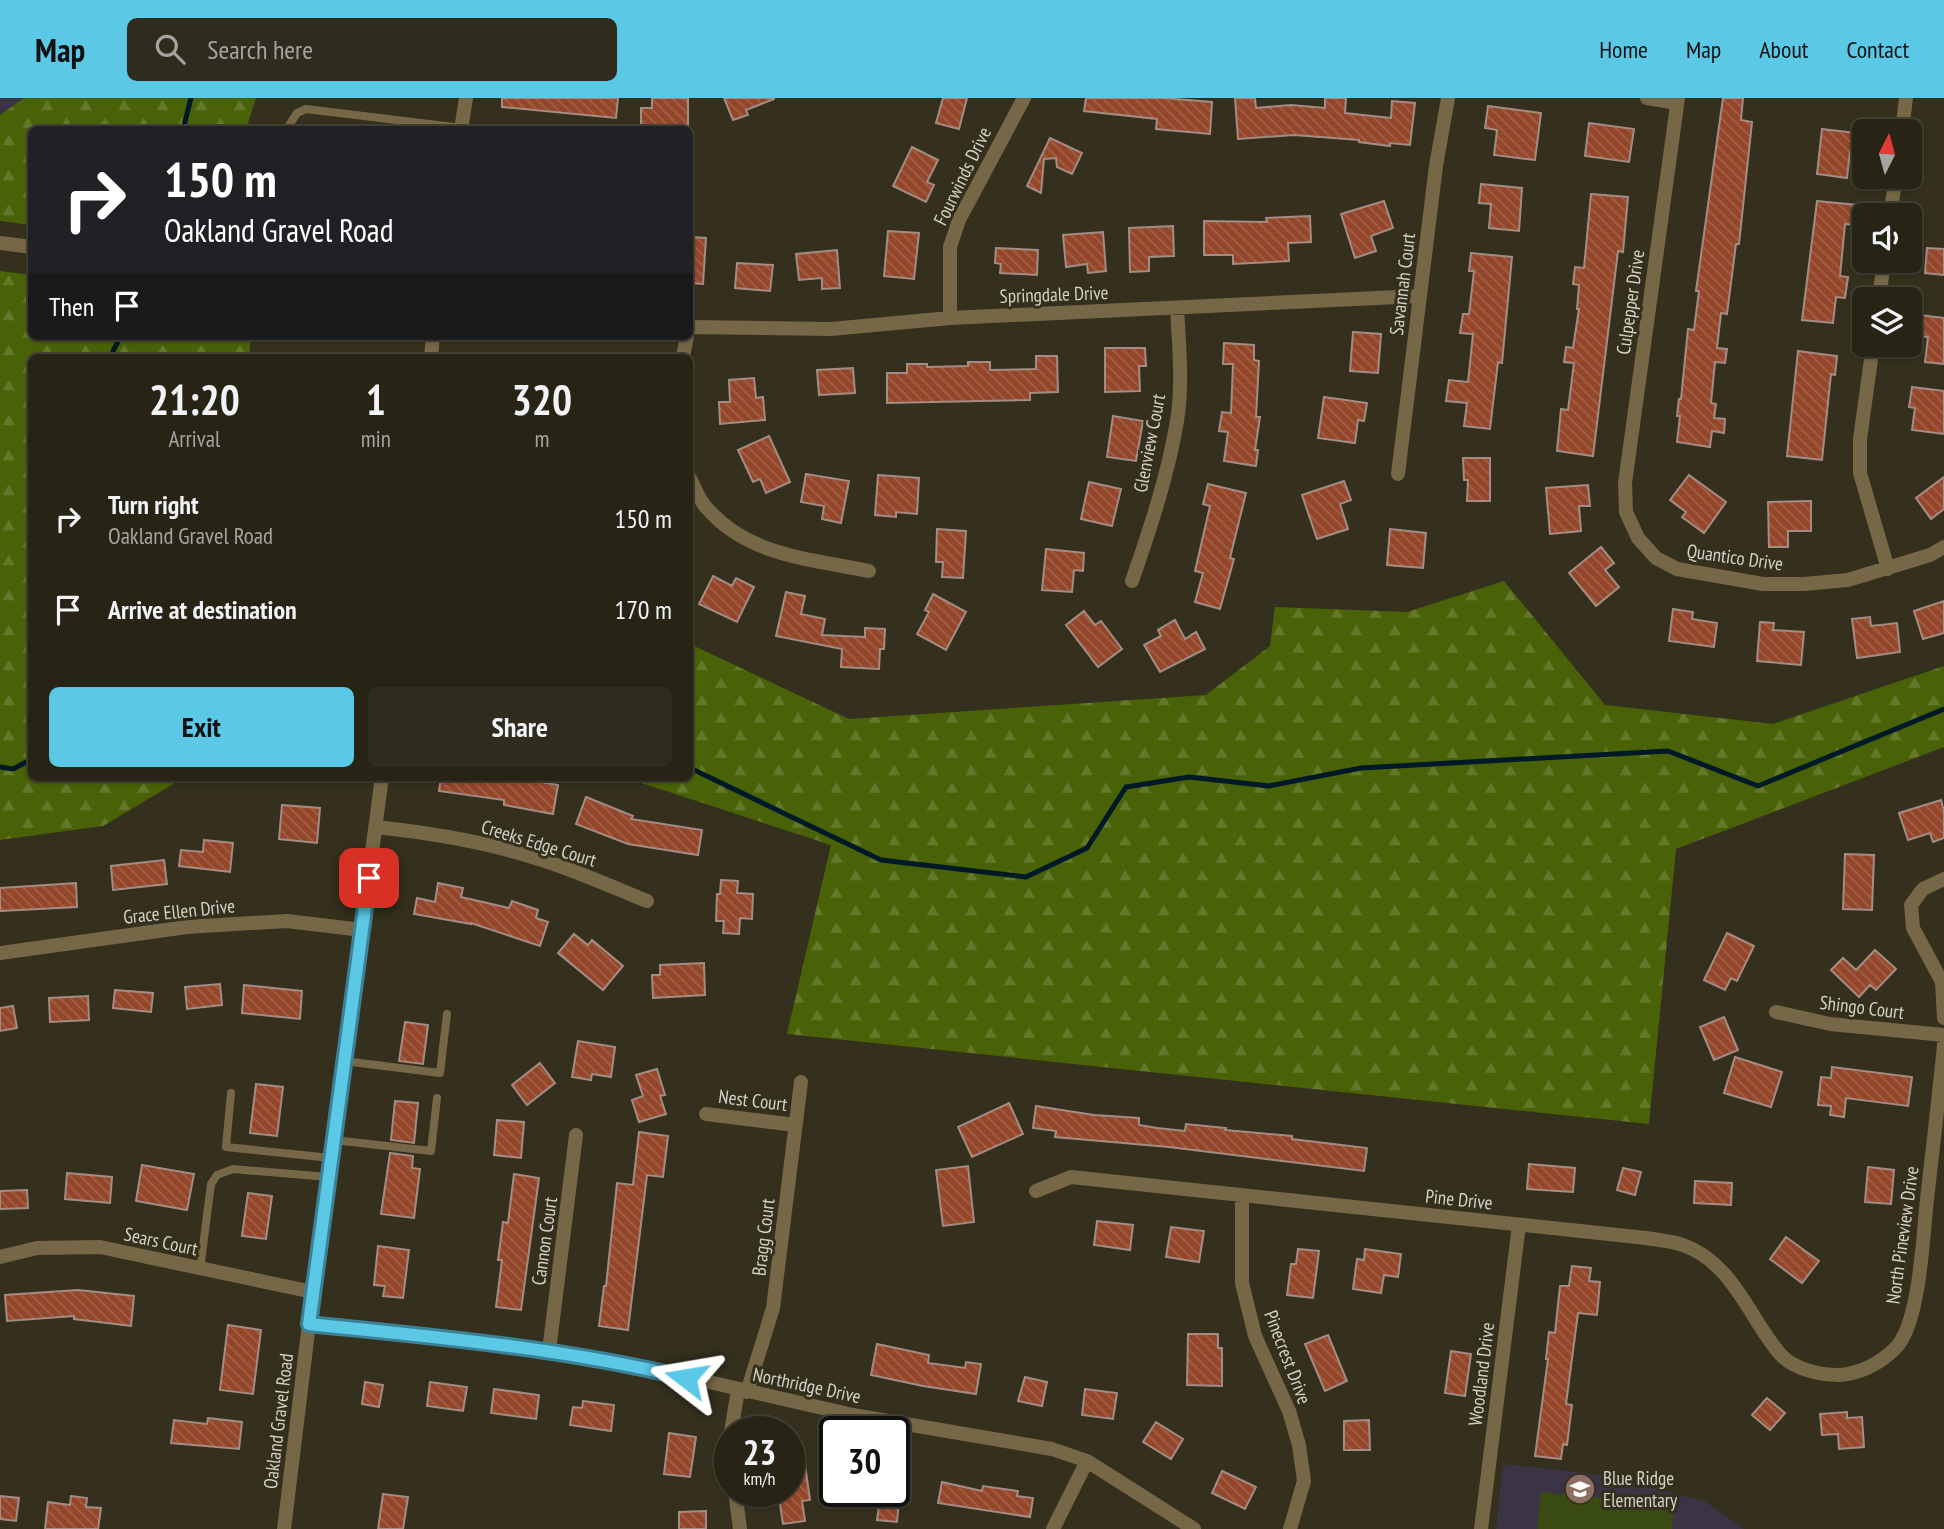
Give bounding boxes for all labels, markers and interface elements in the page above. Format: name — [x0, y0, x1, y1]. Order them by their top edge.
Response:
search box — [127, 18, 617, 81]
text: Map — [35, 28, 85, 71]
icon: search — [151, 30, 189, 68]
text: Search here — [207, 33, 313, 66]
text: Home — [1599, 34, 1648, 65]
text: Map — [1686, 34, 1721, 65]
text: About — [1759, 34, 1808, 65]
text: Contact — [1846, 34, 1909, 65]
north arrow — [1852, 119, 1922, 189]
map controls — [1852, 119, 1922, 357]
street label: Fourwinds Drive — [928, 123, 996, 229]
text: 150 m — [164, 147, 277, 211]
icon: right — [49, 154, 140, 245]
button: sound — [1852, 203, 1922, 273]
text: Oakland Gravel Road — [164, 209, 394, 251]
street label: Savannah Court — [1384, 231, 1420, 337]
street label: Culpepper Drive — [1611, 248, 1649, 356]
street label: Springdale Drive — [999, 280, 1109, 308]
icon: arrive — [108, 287, 146, 325]
button: layers — [1852, 287, 1922, 357]
text: Then — [49, 290, 94, 323]
text: 21:20 — [149, 372, 240, 427]
text: 1 — [366, 372, 386, 427]
text: 320 — [512, 372, 572, 427]
street label: Glenview Court — [1128, 391, 1170, 494]
text: Arrival — [168, 424, 220, 453]
text: min — [361, 424, 391, 453]
text: m — [534, 424, 549, 453]
text: Turn right — [108, 488, 199, 521]
icon: right — [49, 500, 87, 538]
text: 150 m — [614, 502, 672, 535]
text: Oakland Gravel Road — [108, 521, 273, 550]
street label: Quantico Drive — [1685, 538, 1785, 576]
icon: arrive — [49, 591, 87, 629]
text: Arrive at destination — [108, 593, 297, 626]
text: 170 m — [614, 593, 672, 626]
button: Exit — [49, 687, 354, 767]
button: Share — [368, 687, 672, 767]
street label: Creeks Edge Court — [479, 814, 600, 872]
pin — [339, 848, 399, 908]
icon: arrive — [350, 859, 388, 897]
street label: Grace Ellen Drive — [122, 893, 236, 929]
street label: Shingo Court — [1818, 990, 1906, 1024]
street label: Nest Court — [717, 1084, 790, 1116]
street label: North Pineview Drive — [1880, 1164, 1924, 1305]
street label: Pine Drive — [1424, 1184, 1494, 1214]
street label: Cannon Court — [526, 1195, 562, 1287]
street label: Bragg Court — [746, 1196, 780, 1277]
street label: Sears Court — [122, 1221, 201, 1261]
street label: Pinecrest Drive — [1259, 1307, 1317, 1408]
street label: Woodland Drive — [1463, 1321, 1499, 1427]
position arrow — [649, 1341, 723, 1415]
street label: Oakland Gravel Road — [258, 1352, 298, 1490]
street label: Northridge Drive — [751, 1362, 863, 1408]
speed limit sign: 30 — [819, 1416, 910, 1507]
text: 23 — [743, 1429, 776, 1475]
place label: Blue Ridge Elementary — [1603, 1466, 1678, 1512]
text: km/h — [744, 1467, 775, 1490]
school or university icon: Blue Ridge Elementary — [1563, 1472, 1597, 1506]

